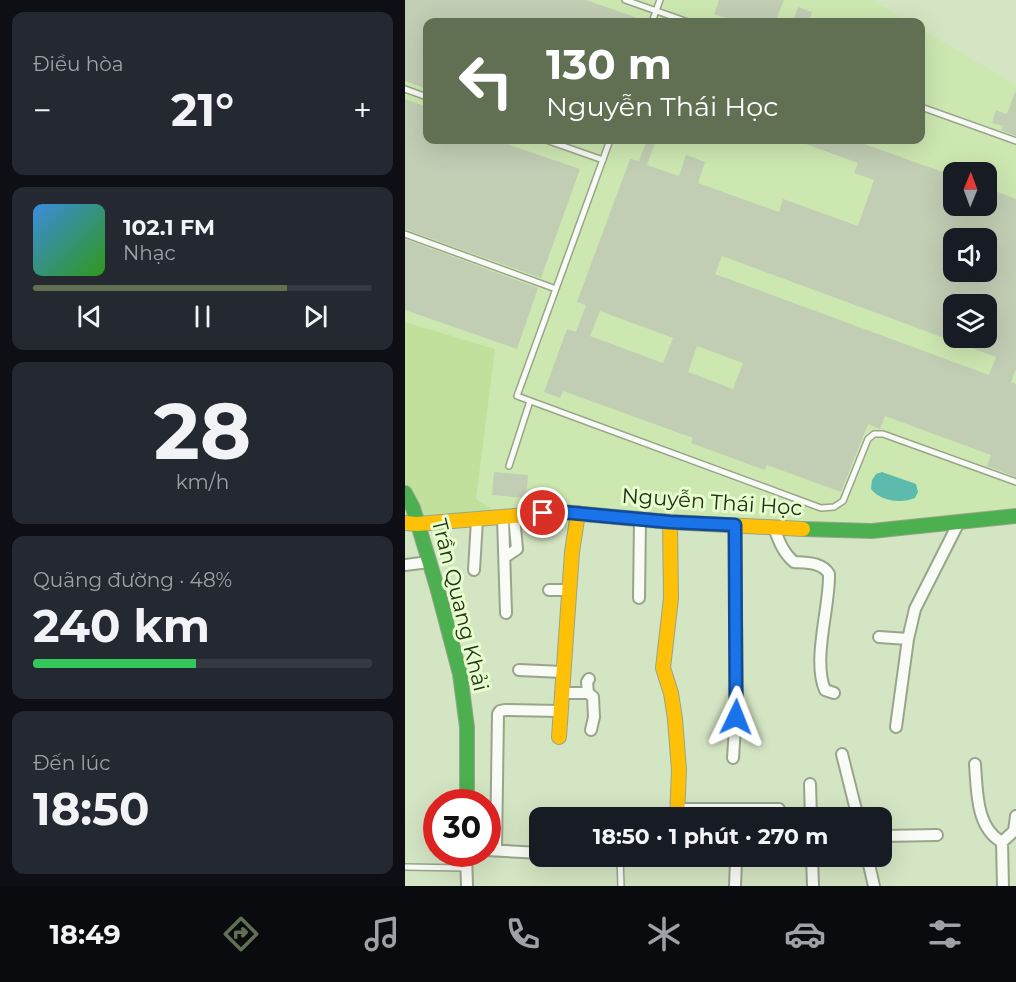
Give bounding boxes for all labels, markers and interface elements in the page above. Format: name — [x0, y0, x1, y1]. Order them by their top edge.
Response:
text: 130 m — [546, 38, 672, 90]
icon: left — [447, 42, 525, 120]
text: Điều hòa — [33, 52, 124, 76]
text: 21° — [171, 82, 234, 137]
text: − — [33, 90, 52, 130]
text: + — [353, 90, 372, 130]
text: Nguyễn Thái Học — [546, 90, 778, 123]
north arrow — [943, 162, 997, 216]
map controls — [943, 162, 997, 348]
text: 102.1 FM — [123, 214, 215, 241]
button: sound — [943, 228, 997, 282]
text: Nhạc — [123, 241, 176, 265]
button: layers — [943, 294, 997, 348]
icon: previous — [73, 300, 106, 333]
icon: pause — [186, 300, 219, 333]
icon: next — [299, 300, 332, 333]
text: 28 — [154, 383, 251, 479]
text: km/h — [176, 470, 229, 494]
street label: Nguyễn Thái Học — [621, 483, 803, 520]
pin — [517, 487, 568, 538]
icon: arrive — [526, 496, 559, 529]
street label: Trần Quang Khải — [427, 516, 494, 694]
text: Quãng đường · 48% — [33, 568, 232, 592]
text: 240 km — [33, 598, 210, 653]
position arrow — [704, 685, 768, 749]
text: Đến lúc — [33, 751, 111, 775]
text: 18:50 — [33, 781, 149, 836]
speed limit sign: 30 — [423, 789, 501, 867]
text: 18:50 · 1 phút · 270 m — [593, 823, 828, 850]
icon: directions — [220, 913, 262, 955]
icon: music — [361, 913, 403, 955]
icon: phone — [502, 913, 544, 955]
icon: climate — [643, 913, 685, 955]
icon: car — [784, 913, 826, 955]
icon: filters — [924, 913, 966, 955]
text: 18:49 — [49, 918, 121, 951]

